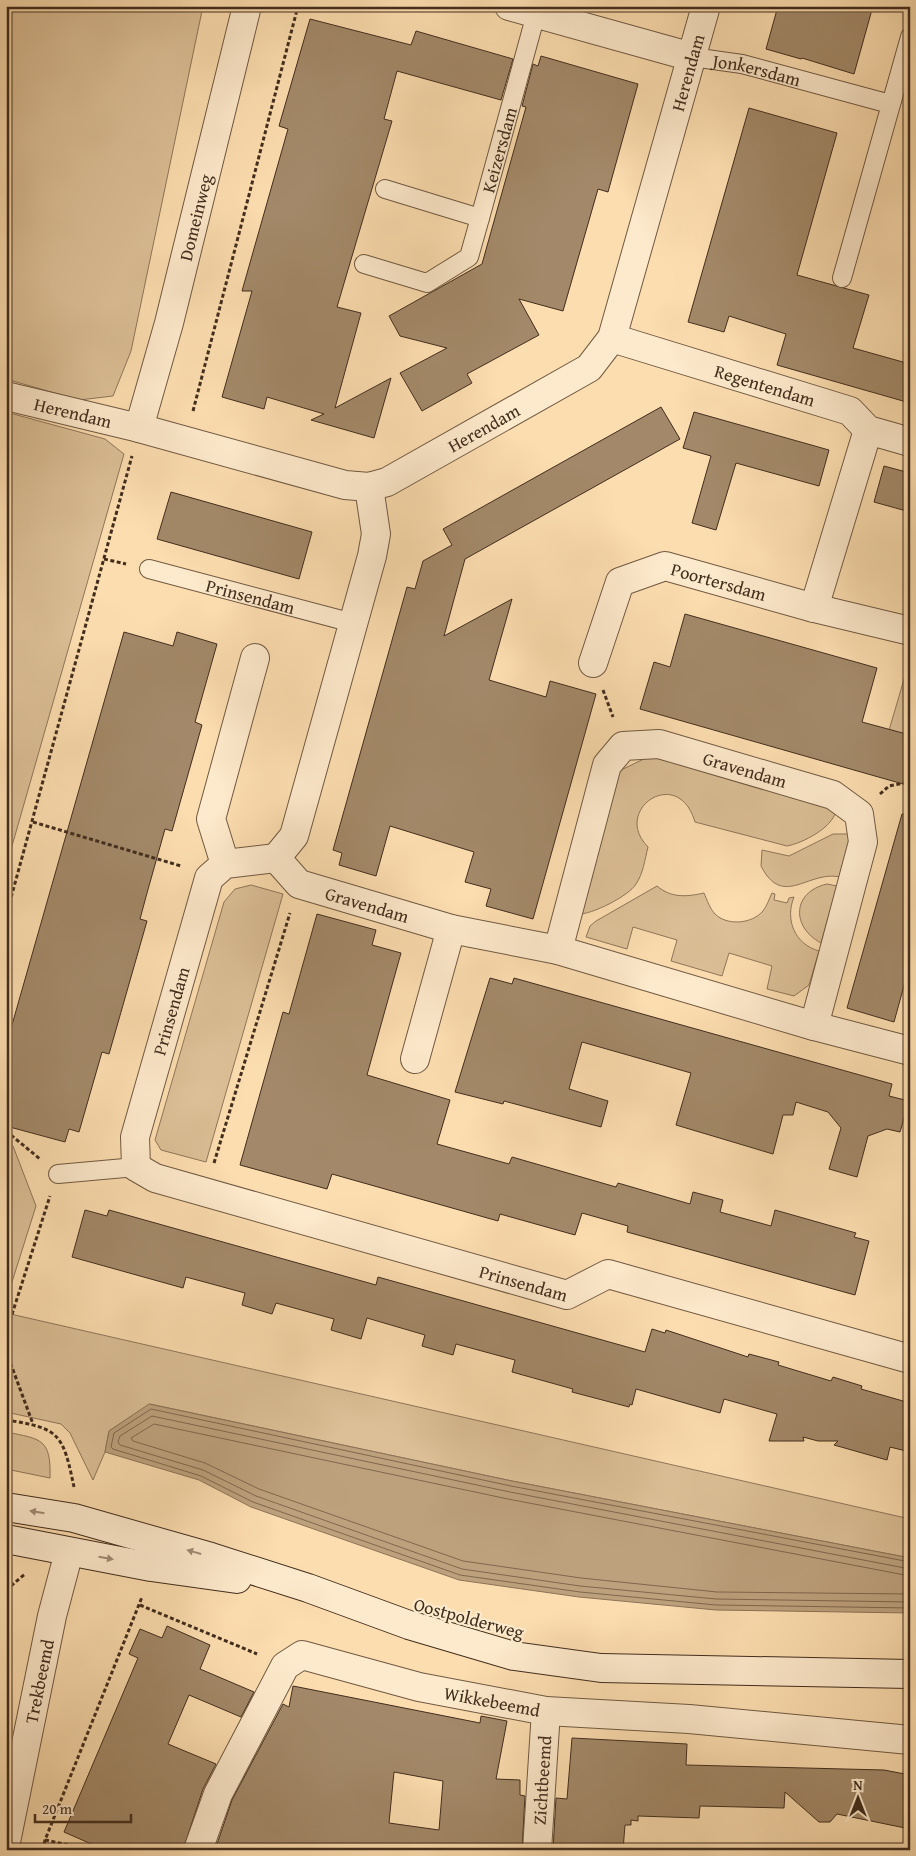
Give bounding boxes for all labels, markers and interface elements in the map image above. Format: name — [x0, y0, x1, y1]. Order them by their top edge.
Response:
street label: Herendam — [663, 31, 711, 114]
street label: Jonkersdam — [709, 46, 804, 93]
street label: Keizersdam — [474, 104, 523, 196]
street label: Domeinweg — [171, 171, 219, 263]
street label: Regentendam — [711, 357, 819, 413]
street label: Herendam — [32, 390, 115, 435]
street label: Herendam — [442, 396, 525, 459]
street label: Poortersdam — [668, 555, 770, 607]
street label: Prinsendam — [203, 571, 298, 621]
street label: Gravendam — [700, 744, 790, 794]
street label: Gravendam — [322, 879, 413, 929]
street label: Prinsendam — [146, 963, 197, 1058]
street label: Prinsendam — [476, 1257, 571, 1308]
one-way arrow — [29, 1507, 45, 1515]
one-way arrow — [187, 1548, 202, 1556]
one-way arrow — [98, 1555, 114, 1563]
street label: Oostpolderweg — [411, 1590, 527, 1646]
street label: Trekbeemd — [17, 1636, 61, 1726]
street label: Wikkebeemd — [442, 1679, 543, 1723]
street label: Zichtbeemd — [525, 1734, 558, 1826]
north arrow — [834, 1774, 884, 1824]
text: N — [853, 1775, 863, 1795]
scale bar — [35, 1791, 131, 1823]
text: 20 m — [42, 1798, 73, 1819]

